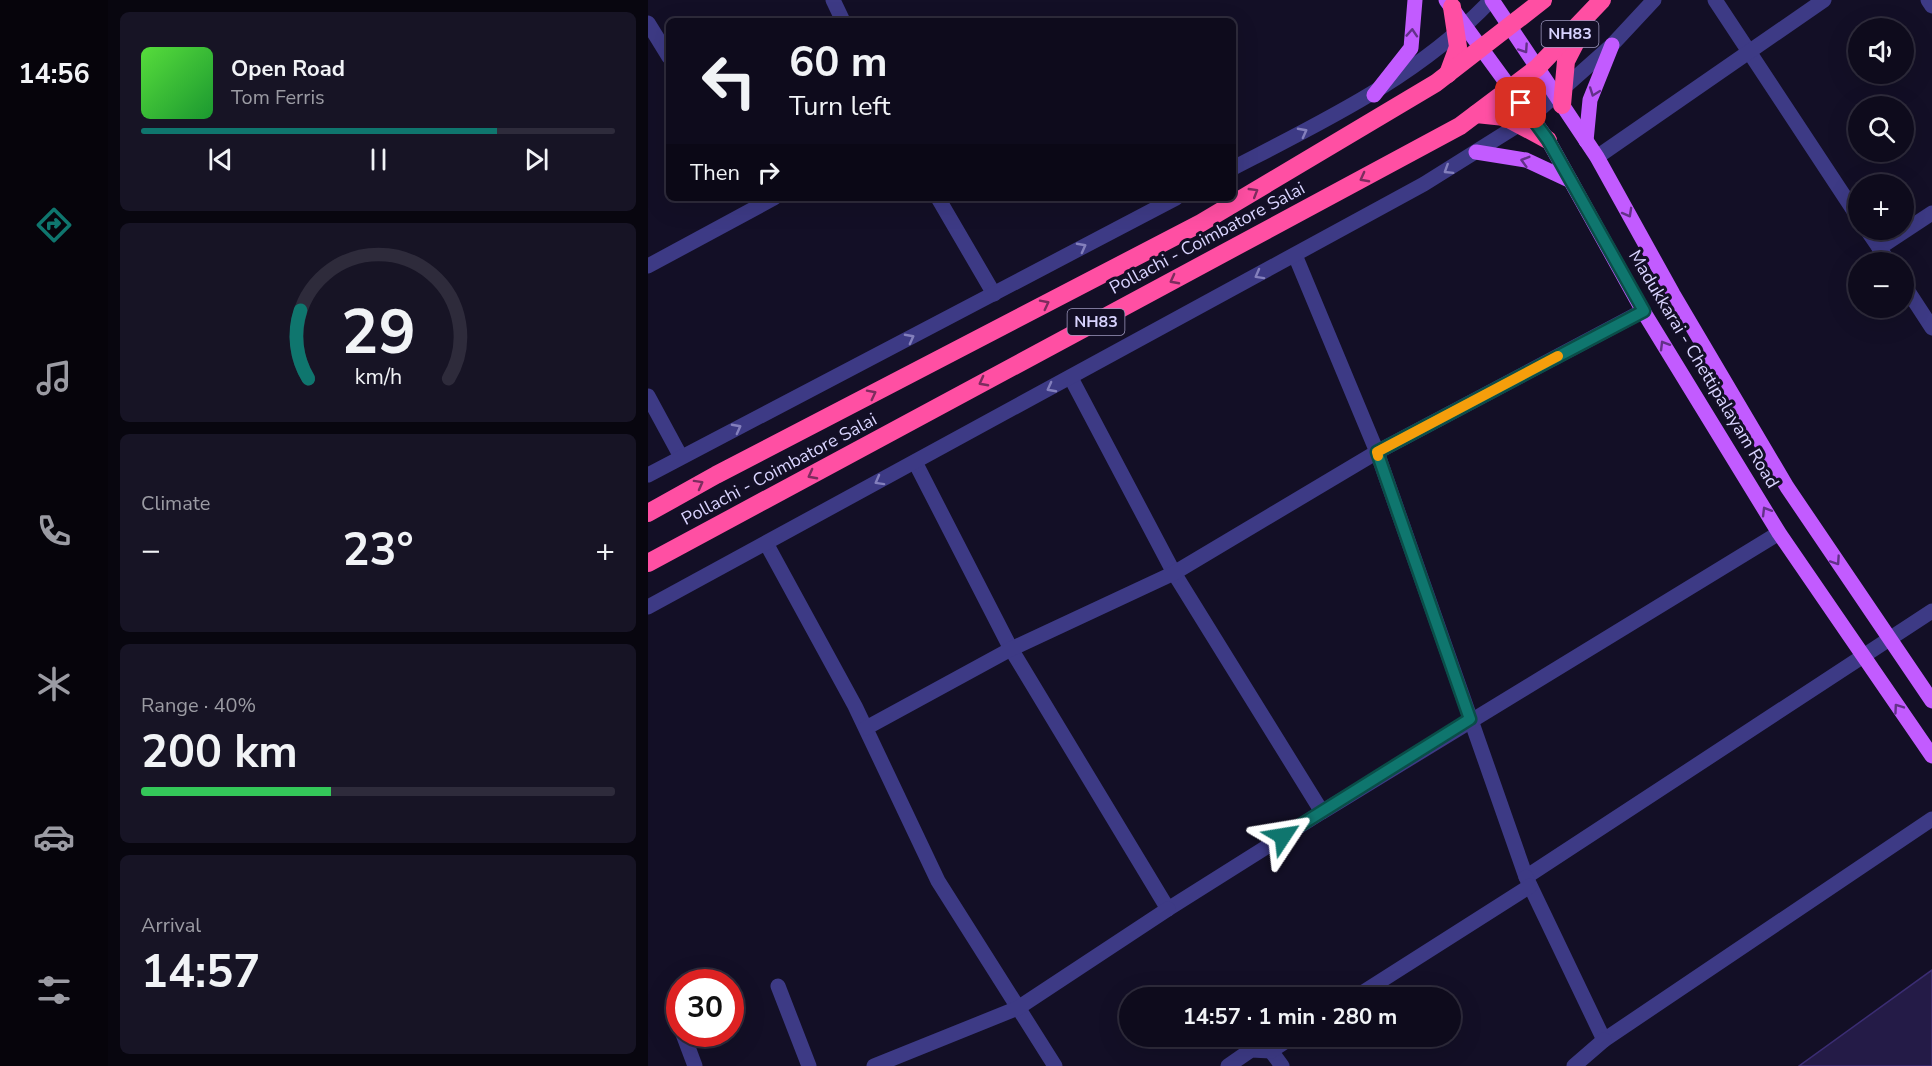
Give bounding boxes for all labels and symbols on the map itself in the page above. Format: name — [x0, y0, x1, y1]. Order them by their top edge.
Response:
road number: NH83 — [1542, 21, 1598, 47]
one-way arrow — [1406, 28, 1419, 37]
one-way arrow — [1517, 42, 1528, 53]
pin — [1495, 77, 1546, 128]
one-way arrow — [1588, 86, 1601, 96]
one-way arrow — [1297, 127, 1308, 139]
one-way arrow — [1520, 156, 1531, 168]
one-way arrow — [1443, 162, 1454, 173]
one-way arrow — [1360, 171, 1370, 182]
street label: Pollachi - Coimbatore Salai — [1105, 176, 1309, 300]
one-way arrow — [1248, 188, 1258, 199]
one-way arrow — [1621, 207, 1632, 218]
one-way arrow — [1076, 243, 1087, 254]
street label: Madukkarai - Chettipalayam Road — [1623, 246, 1785, 492]
one-way arrow — [1255, 268, 1265, 279]
one-way arrow — [1169, 273, 1180, 284]
one-way arrow — [1039, 300, 1050, 312]
road number: NH83 — [1068, 309, 1124, 335]
one-way arrow — [903, 333, 914, 345]
one-way arrow — [1660, 341, 1672, 351]
one-way arrow — [979, 375, 990, 386]
one-way arrow — [1046, 381, 1057, 393]
one-way arrow — [866, 390, 876, 401]
street label: Pollachi - Coimbatore Salai — [677, 407, 881, 531]
one-way arrow — [730, 424, 741, 435]
one-way arrow — [807, 468, 818, 479]
one-way arrow — [875, 474, 886, 485]
one-way arrow — [693, 480, 703, 492]
one-way arrow — [1762, 507, 1774, 517]
one-way arrow — [1829, 554, 1840, 565]
one-way arrow — [1894, 704, 1905, 715]
position arrow — [1251, 804, 1315, 868]
speed limit sign: 30 — [666, 969, 744, 1047]

